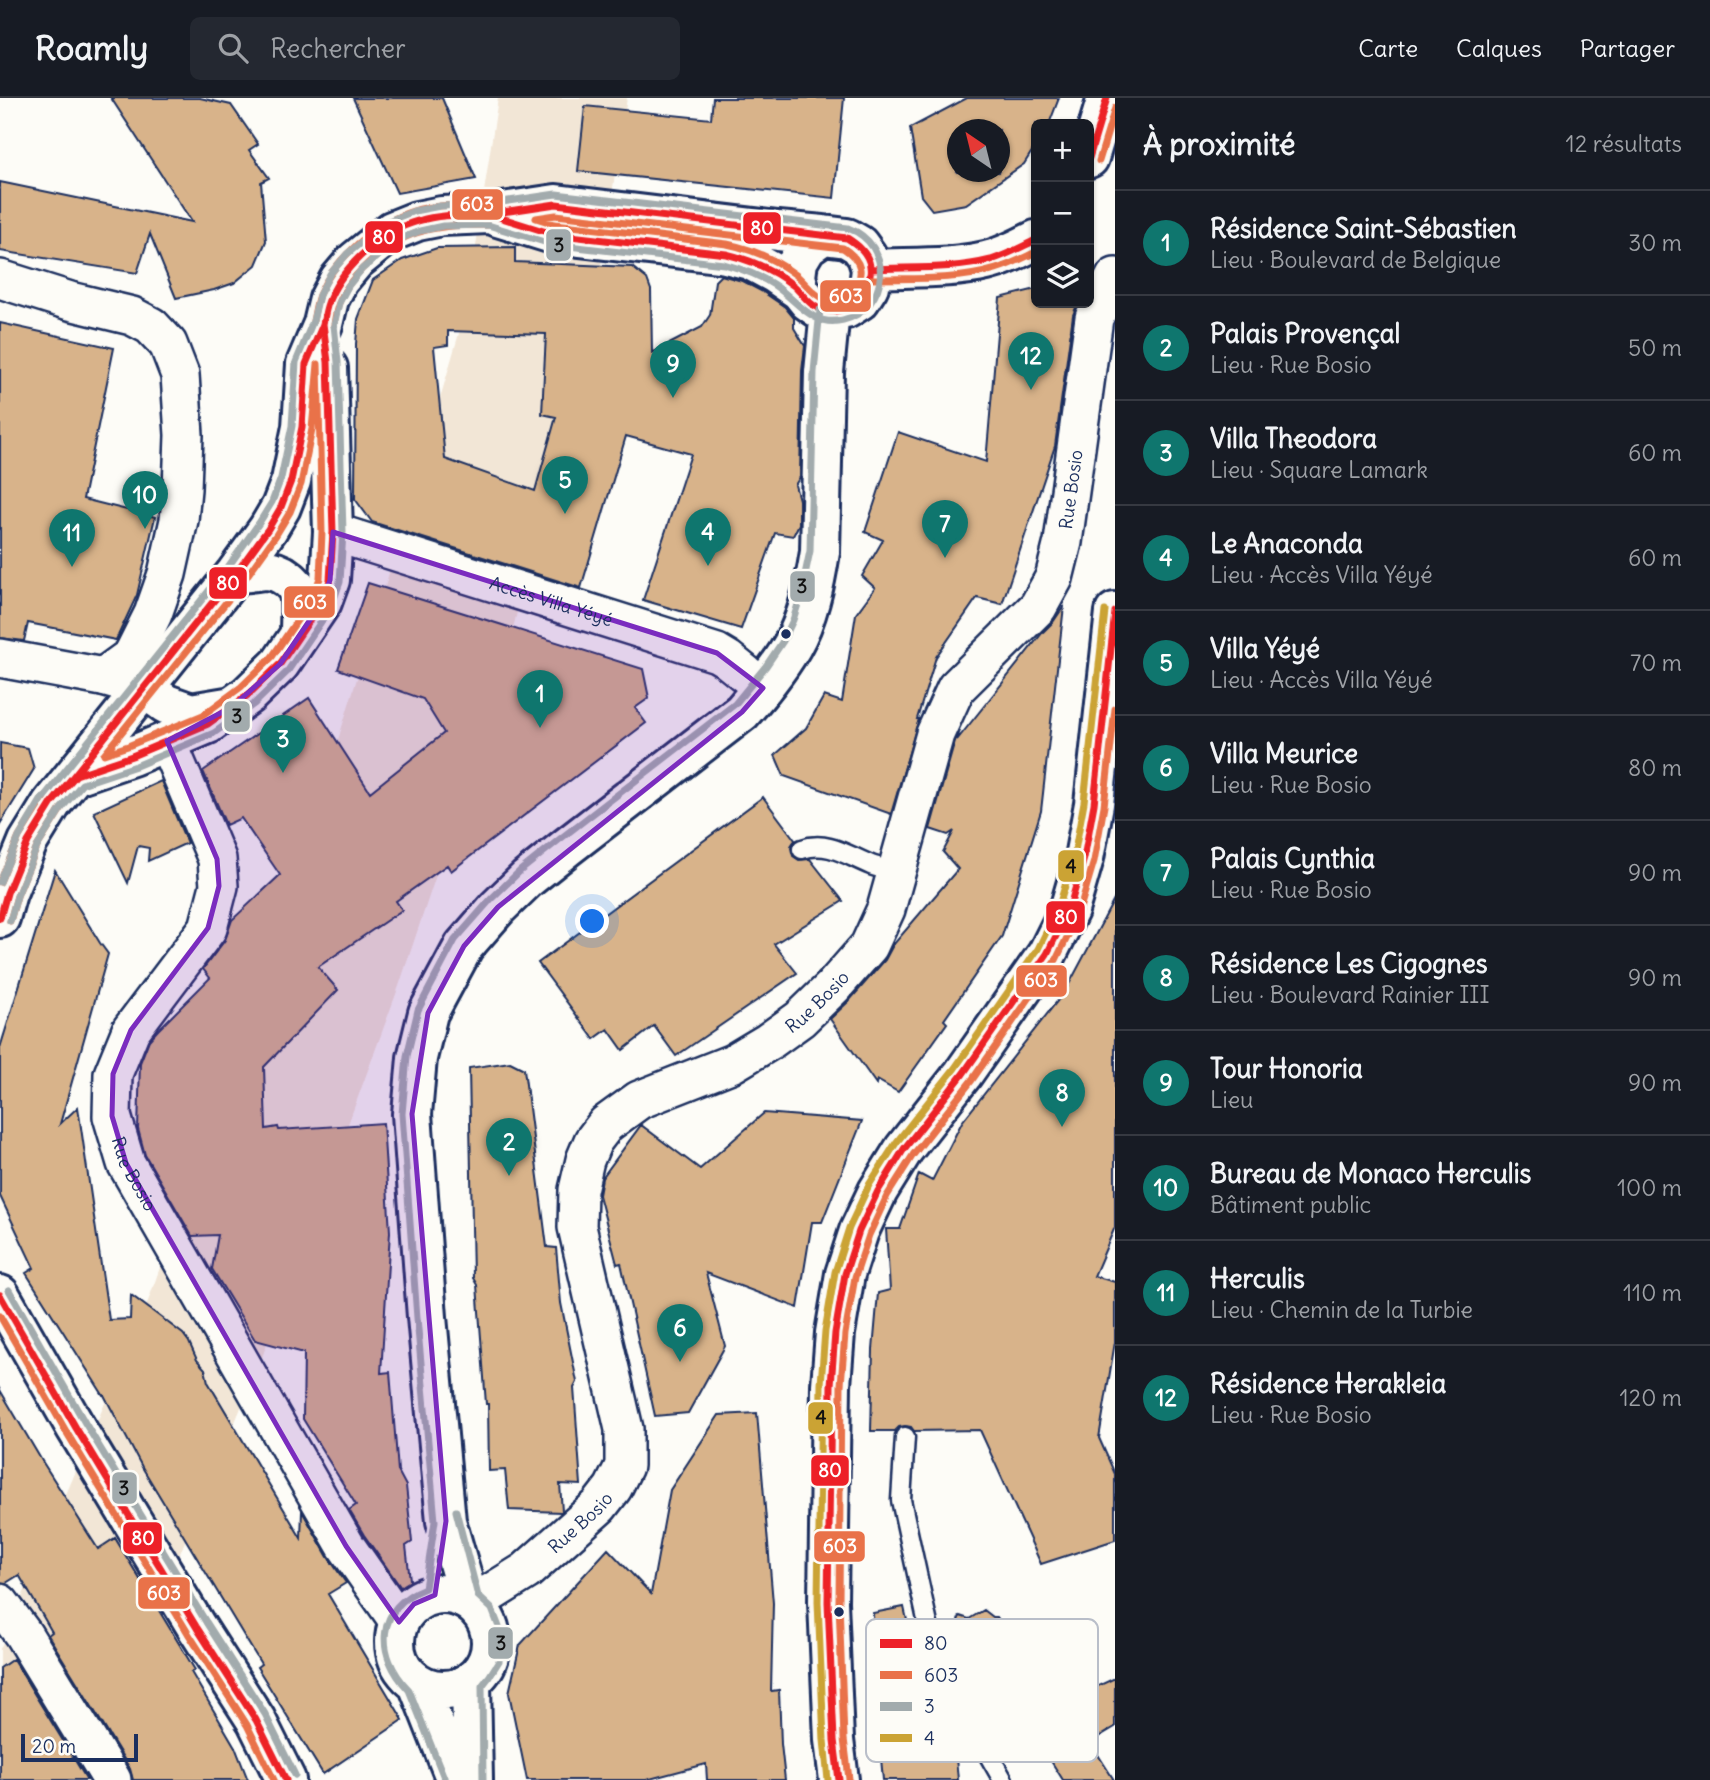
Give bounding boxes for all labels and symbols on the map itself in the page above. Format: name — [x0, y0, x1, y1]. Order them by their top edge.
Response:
north arrow — [947, 119, 1010, 182]
line badge: 603 — [451, 188, 504, 221]
text: 603 — [460, 192, 494, 216]
line badge: 80 — [742, 211, 782, 245]
text: 80 — [750, 216, 774, 240]
line badge: 80 — [364, 220, 404, 254]
text: 80 — [372, 225, 396, 249]
line badge: 3 — [545, 228, 572, 262]
text: 3 — [554, 233, 564, 257]
line badge: 603 — [819, 279, 872, 313]
text: 603 — [829, 284, 863, 308]
pin: 12 — [1008, 332, 1054, 390]
pin: 9 — [650, 340, 696, 398]
street label: Rue Bosio — [1053, 448, 1087, 531]
pin: 5 — [542, 456, 588, 514]
pin: 10 — [122, 471, 168, 529]
pin: 7 — [922, 500, 968, 558]
pin: 4 — [685, 508, 731, 566]
pin: 11 — [49, 509, 95, 567]
line badge: 80 — [208, 566, 248, 600]
line badge: 3 — [789, 570, 816, 603]
text: 80 — [216, 571, 240, 595]
street label: Accès Villa Yéyé — [487, 571, 616, 631]
text: 3 — [797, 574, 807, 598]
line badge: 603 — [283, 585, 336, 619]
text: 603 — [293, 590, 327, 614]
unlabelled marker — [779, 627, 793, 641]
pin: 1 — [517, 670, 563, 728]
line badge: 3 — [223, 700, 251, 733]
text: 3 — [232, 704, 242, 728]
pin: 3 — [260, 715, 306, 773]
line badge: 4 — [1057, 849, 1085, 883]
text: 4 — [1066, 854, 1077, 878]
line badge: 80 — [1045, 900, 1086, 934]
your location — [575, 904, 609, 938]
text: 80 — [1054, 905, 1078, 929]
line badge: 603 — [1015, 964, 1068, 998]
street label: Rue Bosio — [780, 966, 854, 1038]
text: 603 — [1024, 968, 1058, 992]
pin: 8 — [1039, 1069, 1085, 1127]
pin: 2 — [486, 1118, 532, 1176]
street label: Rue Bosio — [107, 1134, 162, 1215]
pin: 6 — [657, 1304, 703, 1362]
line badge: 4 — [807, 1401, 834, 1435]
text: 4 — [816, 1405, 827, 1429]
line badge: 80 — [810, 1454, 850, 1487]
text: 80 — [818, 1458, 842, 1482]
line badge: 3 — [111, 1471, 138, 1505]
text: 3 — [119, 1476, 129, 1500]
street label: Rue Bosio — [543, 1487, 617, 1558]
line badge: 80 — [122, 1521, 163, 1555]
text: 80 — [131, 1526, 155, 1550]
line badge: 603 — [813, 1530, 866, 1563]
text: 603 — [823, 1534, 857, 1558]
line badge: 603 — [137, 1576, 191, 1610]
text: 603 — [147, 1581, 181, 1605]
unlabelled marker — [832, 1605, 846, 1619]
legend — [866, 1619, 1098, 1762]
line badge: 3 — [487, 1626, 514, 1660]
text: 3 — [496, 1631, 506, 1655]
text: 80 — [924, 1631, 947, 1655]
text: 603 — [924, 1663, 958, 1687]
text: 3 — [924, 1694, 935, 1718]
text: 4 — [924, 1726, 935, 1750]
scale bar — [21, 1731, 138, 1763]

